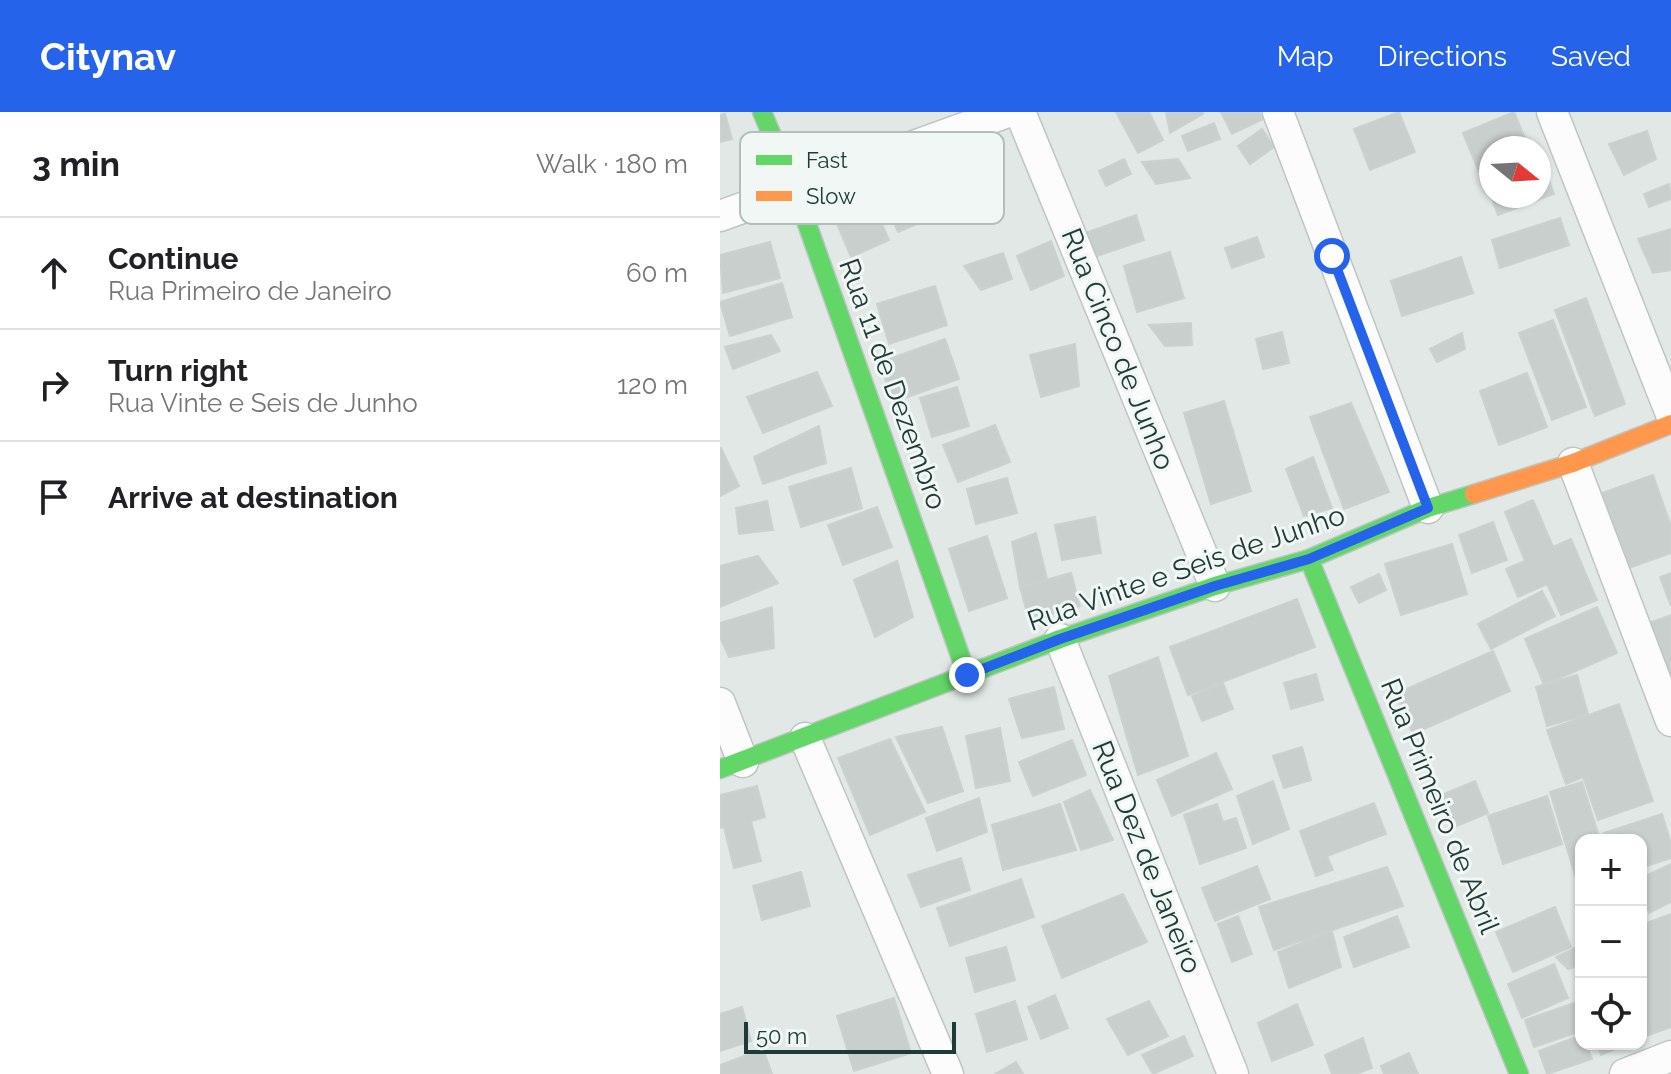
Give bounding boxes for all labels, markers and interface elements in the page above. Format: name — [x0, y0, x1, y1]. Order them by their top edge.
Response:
text: Citynav — [40, 34, 176, 79]
text: Map — [1277, 40, 1334, 73]
text: Directions — [1378, 40, 1507, 73]
text: Saved — [1551, 40, 1631, 73]
legend — [740, 132, 1004, 224]
north arrow — [1479, 136, 1551, 208]
text: 3 min — [32, 144, 120, 184]
text: Fast — [806, 147, 848, 173]
text: Walk · 180 m — [536, 149, 688, 179]
text: Slow — [806, 183, 856, 209]
street label: Rua Cinco de Junho — [1055, 224, 1181, 474]
route start — [1314, 238, 1350, 274]
text: Continue — [108, 241, 239, 276]
icon: ahead — [32, 251, 76, 295]
street label: Rua 11 de Dezembro — [832, 254, 954, 514]
text: 60 m — [626, 258, 688, 288]
text: Rua Primeiro de Janeiro — [108, 276, 392, 306]
text: Turn right — [108, 353, 248, 388]
icon: right — [32, 363, 76, 407]
text: 120 m — [617, 370, 688, 400]
text: Rua Vinte e Seis de Junho — [108, 388, 418, 418]
icon: arrive — [32, 475, 76, 519]
text: Arrive at destination — [108, 480, 398, 515]
street label: Rua Vinte e Seis de Junho — [1023, 498, 1349, 638]
route end — [949, 657, 985, 693]
street label: Rua Primeiro de Abril — [1374, 674, 1506, 939]
street label: Rua Dez de Janeiro — [1085, 736, 1209, 978]
map controls — [1575, 834, 1647, 1050]
button: + — [1575, 834, 1647, 906]
button: − — [1575, 906, 1647, 978]
button: locate — [1575, 978, 1647, 1050]
scale bar — [744, 1018, 956, 1054]
text: 50 m — [756, 1023, 807, 1049]

